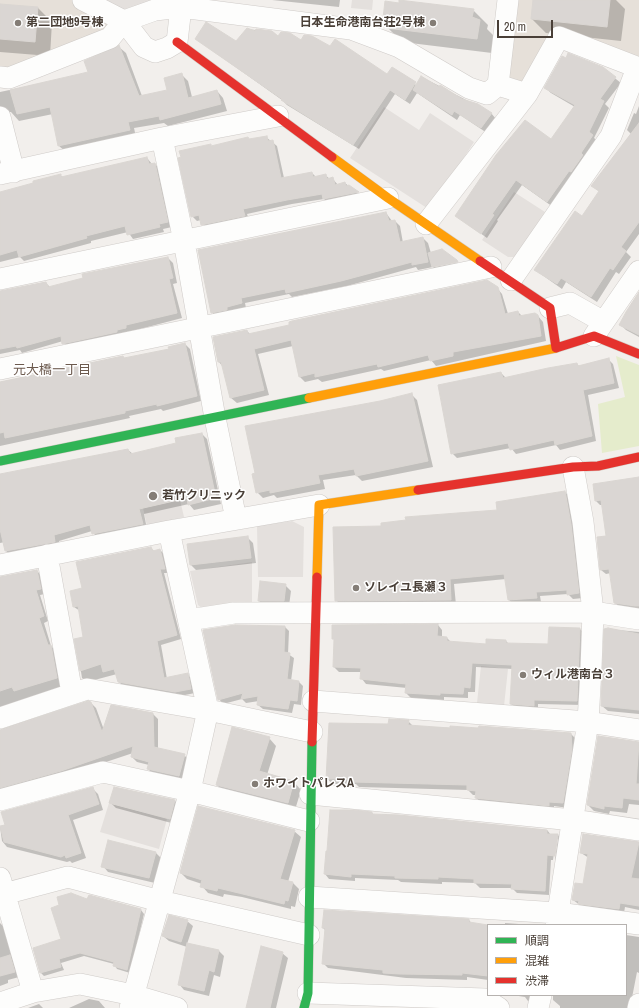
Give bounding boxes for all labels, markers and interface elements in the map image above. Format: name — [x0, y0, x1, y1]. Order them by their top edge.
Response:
scale bar — [499, 12, 555, 38]
place label: 第二団地9号棟 — [26, 16, 103, 30]
place label: 日本生命港南台荘2号棟 — [300, 16, 425, 30]
marker: 第二団地9号棟 — [13, 18, 23, 28]
marker: 日本生命港南台荘2号棟 — [428, 18, 438, 28]
text: 20 m — [504, 19, 526, 35]
district label: 元大橋一丁目 — [13, 363, 91, 379]
place label: 若竹クリニック — [162, 489, 246, 503]
marker: 若竹クリニック — [147, 490, 159, 502]
place label: ソレイユ長瀬３ — [364, 581, 448, 595]
marker: ソレイユ長瀬３ — [351, 583, 361, 593]
place label: ウィル港南台３ — [531, 668, 615, 682]
marker: ウィル港南台３ — [518, 670, 528, 680]
place label: ホワイトパレスA — [263, 777, 354, 791]
marker: ホワイトパレスA — [250, 779, 260, 789]
legend — [487, 924, 627, 996]
text: 順調 — [525, 933, 549, 949]
text: 混雑 — [525, 953, 549, 969]
text: 渋滞 — [525, 973, 549, 989]

